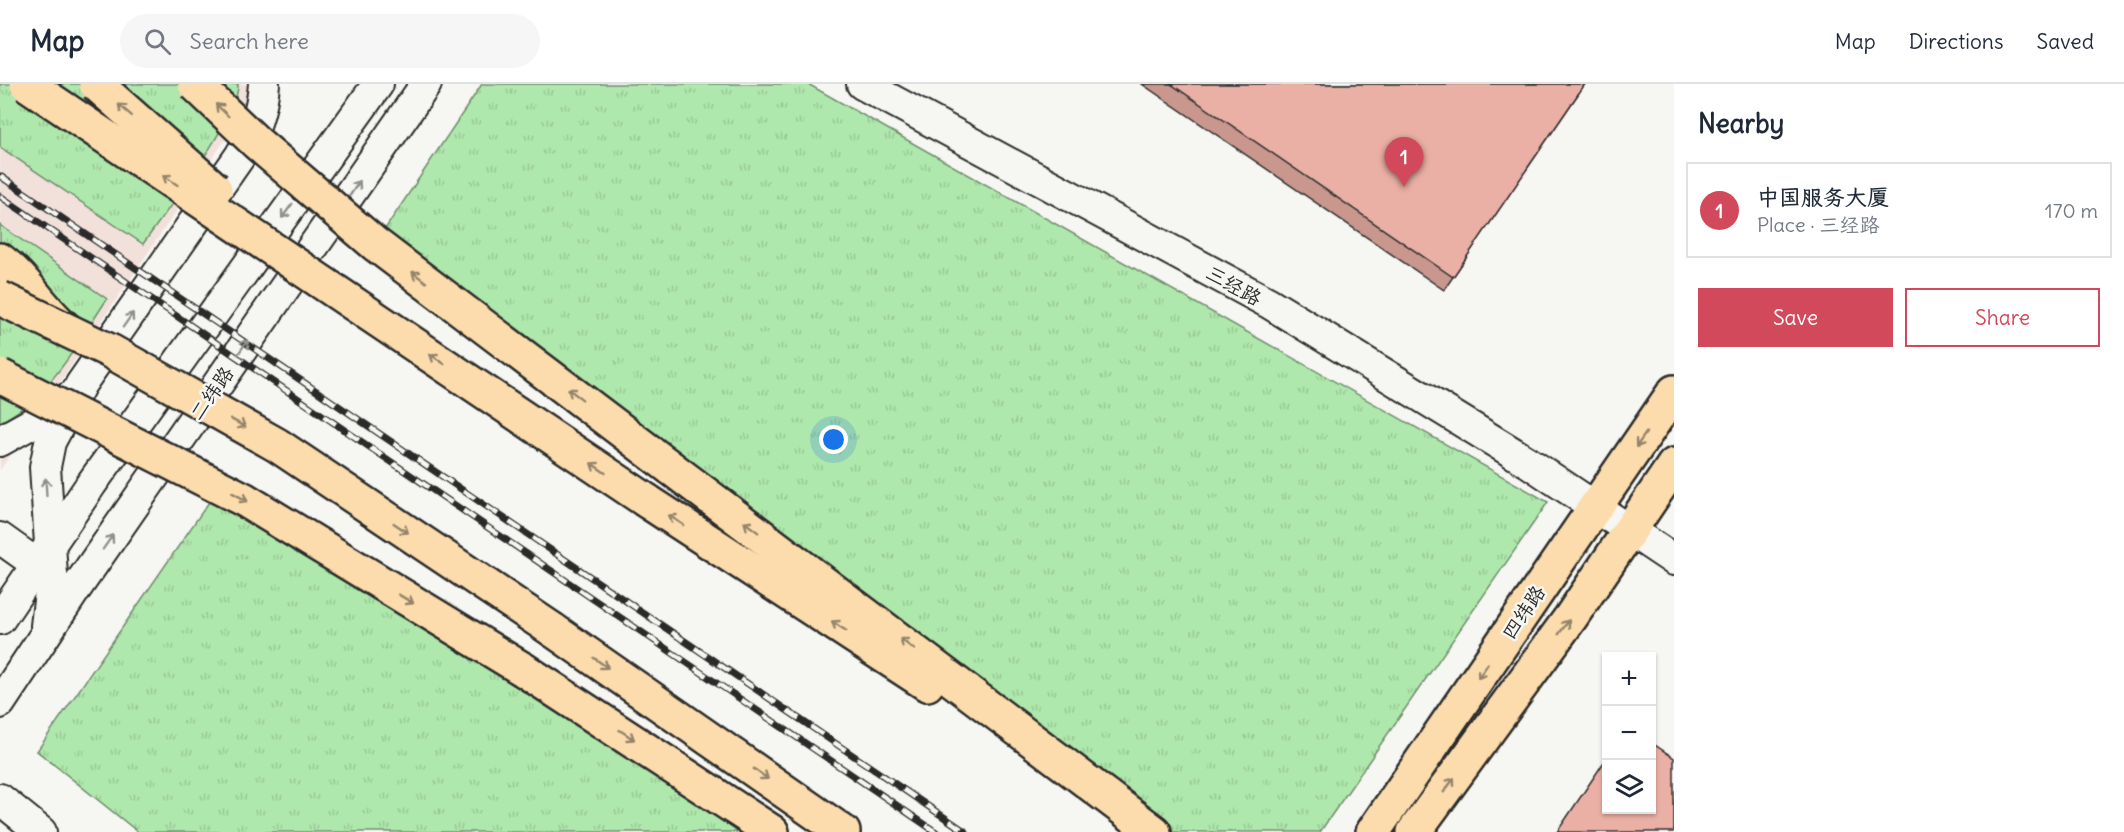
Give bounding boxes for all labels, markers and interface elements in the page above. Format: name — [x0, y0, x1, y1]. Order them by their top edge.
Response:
search box — [120, 14, 540, 68]
text: Map — [30, 23, 84, 59]
icon: search — [141, 25, 174, 58]
text: Search here — [189, 27, 309, 55]
text: Map — [1835, 28, 1876, 55]
text: Directions — [1909, 28, 2003, 55]
text: Saved — [2036, 28, 2094, 55]
one-way arrow — [118, 103, 133, 117]
one-way arrow — [215, 103, 230, 117]
text: Nearby — [1698, 107, 1784, 140]
pin: 1 — [1384, 138, 1424, 187]
one-way arrow — [162, 174, 179, 186]
one-way arrow — [349, 179, 362, 196]
text: 中国服务大厦 — [1757, 183, 1889, 211]
text: 1 — [1716, 198, 1723, 223]
text: 170 m — [2045, 198, 2098, 223]
one-way arrow — [281, 202, 294, 218]
text: Place · 三经路 — [1757, 212, 1879, 237]
street label: 三经路 — [1202, 260, 1267, 311]
one-way arrow — [411, 271, 427, 283]
button: Save — [1698, 288, 1893, 347]
button: Share — [1905, 288, 2100, 347]
one-way arrow — [122, 312, 134, 329]
one-way arrow — [237, 339, 249, 356]
one-way arrow — [429, 353, 446, 365]
street label: 二纬路 — [184, 360, 239, 425]
one-way arrow — [567, 388, 583, 401]
one-way arrow — [228, 418, 246, 429]
your location — [819, 425, 848, 454]
one-way arrow — [1635, 432, 1647, 448]
one-way arrow — [590, 462, 607, 474]
one-way arrow — [40, 478, 51, 498]
one-way arrow — [231, 491, 248, 503]
one-way arrow — [668, 514, 685, 526]
one-way arrow — [744, 521, 760, 533]
one-way arrow — [393, 522, 410, 535]
one-way arrow — [102, 534, 114, 551]
street label: 四纬路 — [1496, 579, 1551, 644]
one-way arrow — [397, 593, 414, 605]
one-way arrow — [831, 620, 848, 633]
one-way arrow — [1557, 620, 1570, 636]
one-way arrow — [900, 637, 916, 650]
map controls — [1602, 652, 1656, 814]
button: + — [1602, 652, 1656, 706]
one-way arrow — [592, 657, 608, 669]
one-way arrow — [1477, 662, 1489, 678]
button: − — [1602, 706, 1656, 760]
one-way arrow — [618, 729, 634, 741]
button: layers — [1602, 760, 1656, 814]
one-way arrow — [753, 768, 769, 780]
one-way arrow — [1443, 777, 1455, 793]

